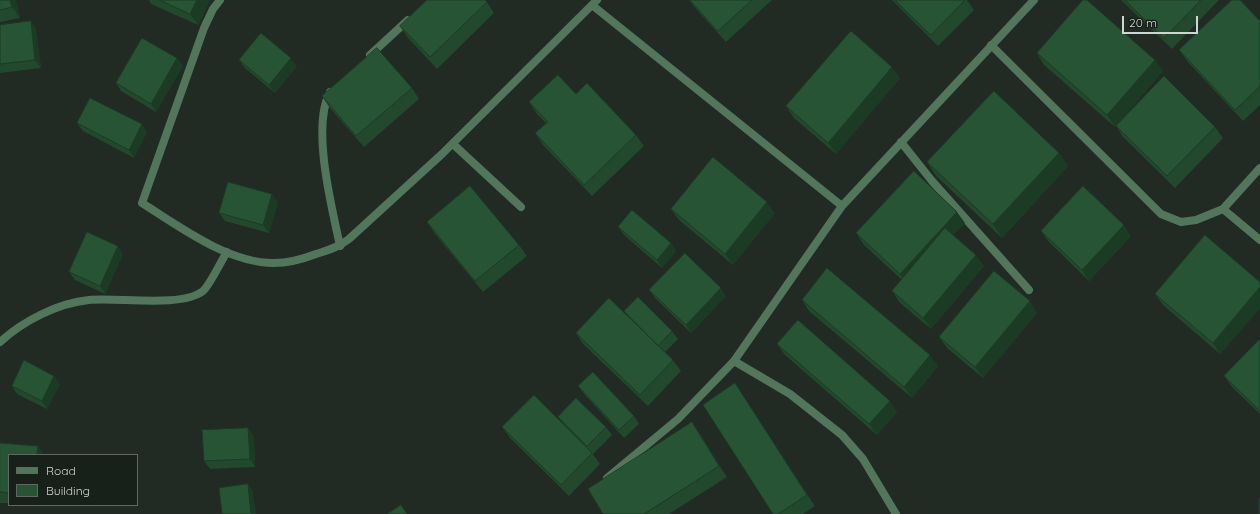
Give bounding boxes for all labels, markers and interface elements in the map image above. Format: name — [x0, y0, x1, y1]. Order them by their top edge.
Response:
scale bar — [1124, 8, 1200, 34]
text: 20 m — [1129, 15, 1157, 30]
legend — [8, 454, 138, 506]
text: Road — [46, 463, 76, 478]
text: Building — [46, 483, 90, 498]

